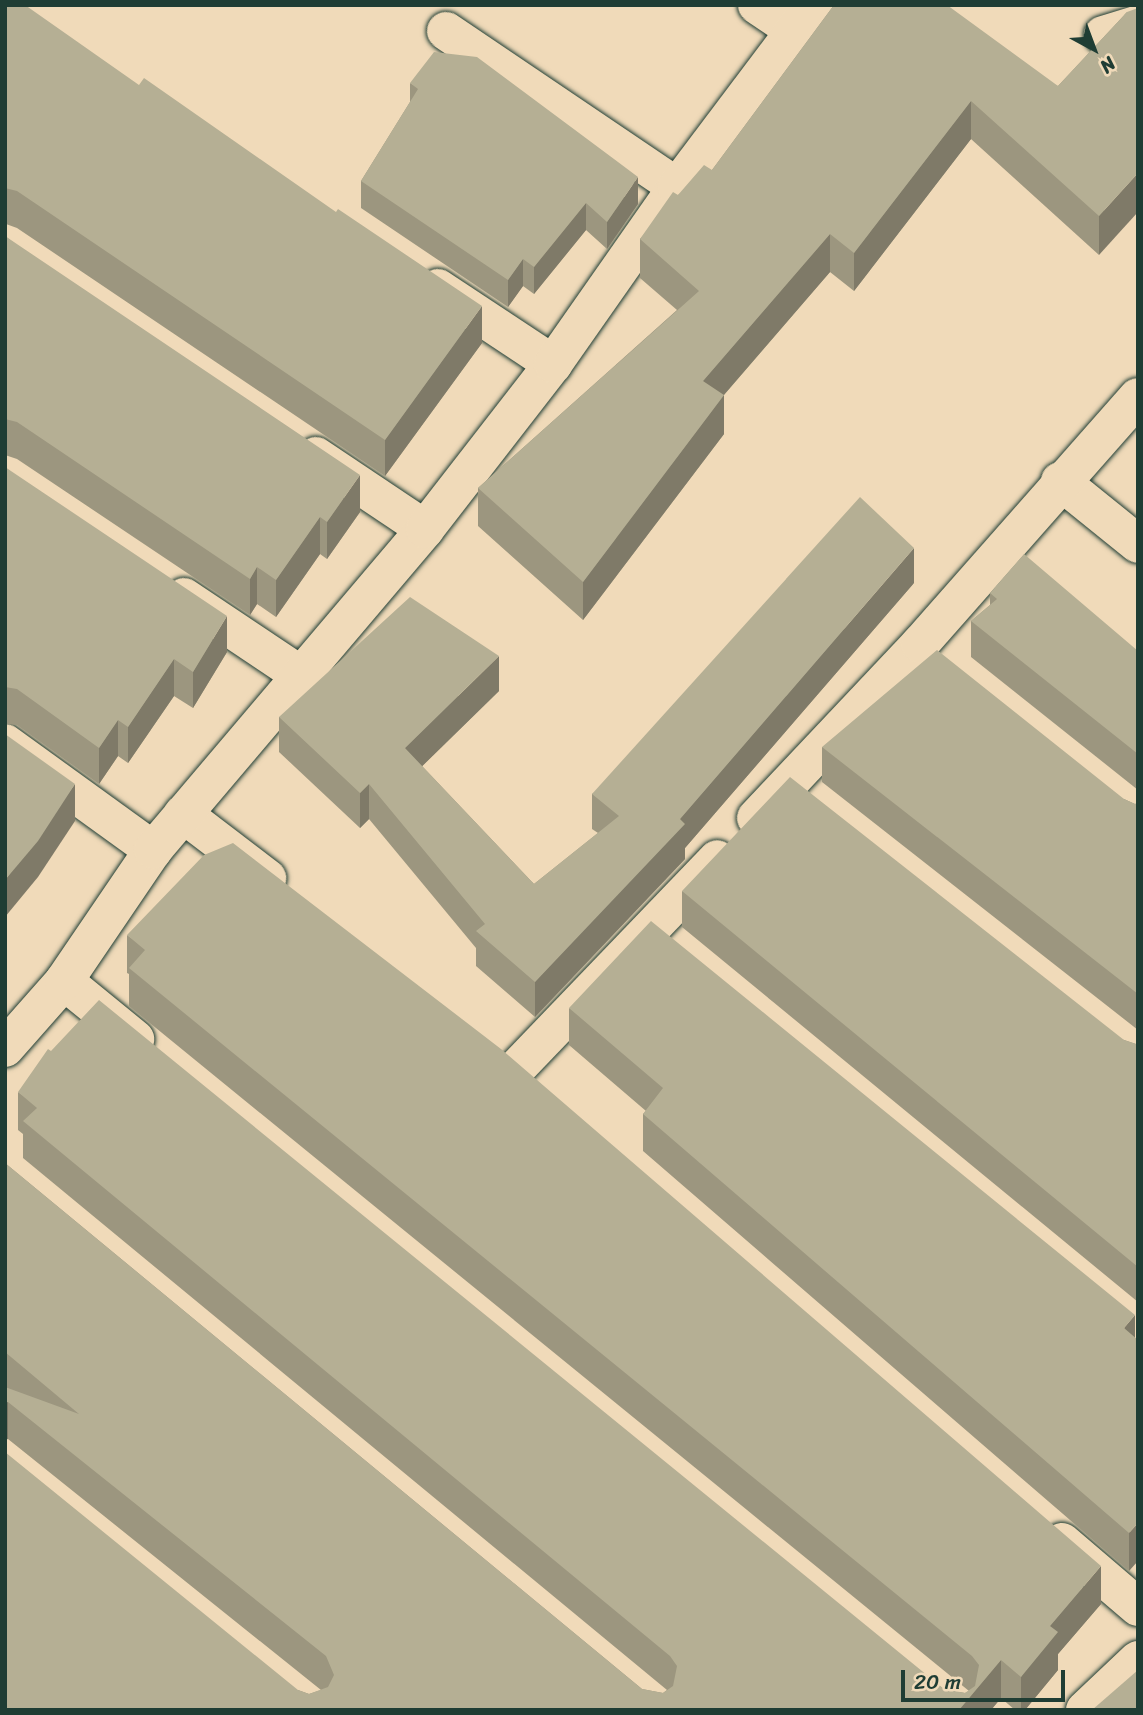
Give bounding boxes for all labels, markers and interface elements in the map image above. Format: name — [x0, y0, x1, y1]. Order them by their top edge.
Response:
north arrow — [1059, 14, 1129, 84]
text: N — [1092, 48, 1124, 82]
scale bar — [905, 1656, 1070, 1700]
text: 20 m — [914, 1663, 961, 1701]

